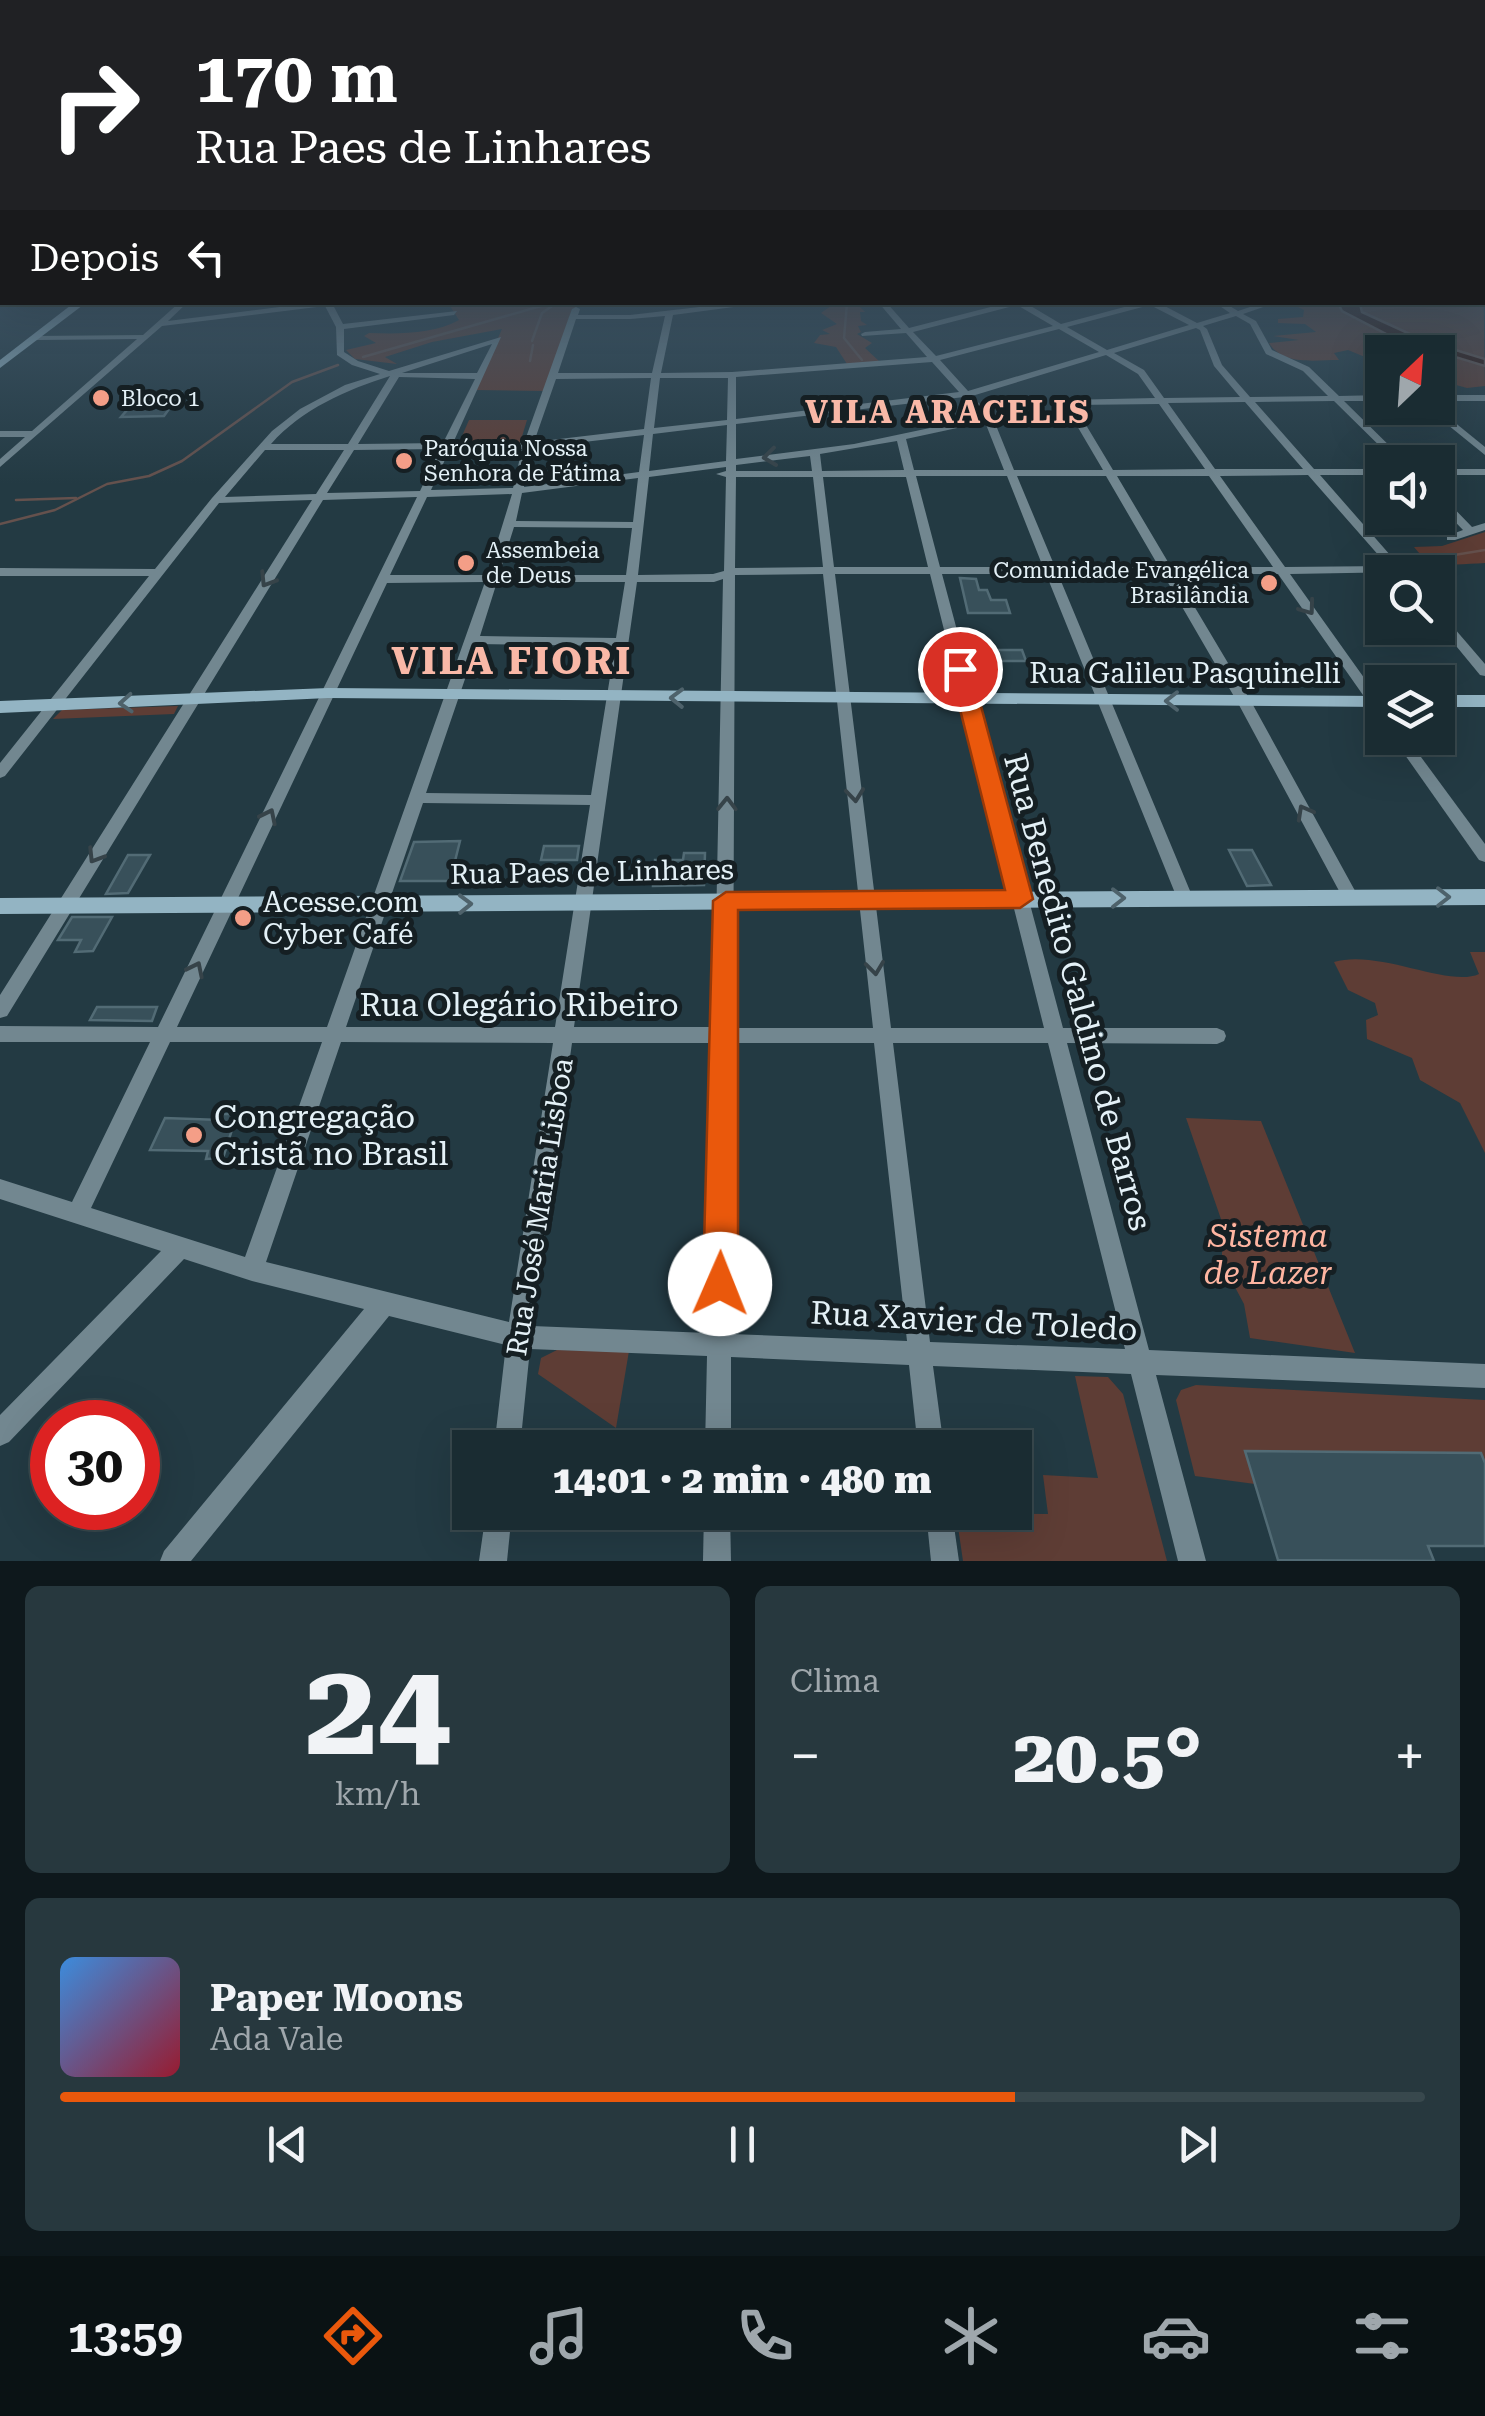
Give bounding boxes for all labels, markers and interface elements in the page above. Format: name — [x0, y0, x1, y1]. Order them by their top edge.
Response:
text: 170 m — [195, 37, 398, 119]
icon: right — [30, 40, 160, 170]
text: Rua Paes de Linhares — [195, 121, 651, 174]
icon: left — [179, 230, 234, 285]
text: Depois — [30, 236, 159, 280]
north arrow — [1365, 335, 1455, 425]
map controls — [1365, 335, 1455, 755]
place label: Bloco 1 — [121, 386, 200, 411]
marker: Bloco 1 — [90, 387, 112, 409]
district label: VILA ARACELIS — [805, 393, 1091, 431]
place label: Paróquia Nossa Senhora de Fátima — [424, 436, 621, 486]
button: sound — [1365, 445, 1455, 535]
one-way arrow — [761, 446, 777, 467]
marker: Paróquia Nossa Senhora de Fátima — [393, 450, 415, 472]
place label: Assembeia de Deus — [486, 538, 599, 588]
marker: Assembeia de Deus — [455, 552, 477, 574]
button: search — [1365, 555, 1455, 645]
place label: Comunidade Evangélica Brasilândia — [993, 558, 1249, 608]
one-way arrow — [261, 569, 280, 587]
marker: Comunidade Evangélica Brasilândia — [1258, 572, 1280, 594]
one-way arrow — [1296, 597, 1314, 615]
pin — [918, 627, 1003, 712]
district label: VILA FIORI — [391, 639, 633, 683]
icon: arrive — [933, 642, 988, 697]
street label: Rua Galileu Pasquinelli — [1029, 657, 1341, 690]
button: layers — [1365, 665, 1455, 755]
one-way arrow — [669, 687, 685, 708]
one-way arrow — [1164, 690, 1180, 712]
one-way arrow — [118, 691, 134, 713]
street label: Rua Benedito Galdino de Barros — [996, 750, 1160, 1234]
one-way arrow — [844, 788, 865, 804]
one-way arrow — [716, 795, 737, 811]
one-way arrow — [1297, 805, 1317, 823]
one-way arrow — [257, 808, 277, 826]
one-way arrow — [89, 845, 108, 863]
street label: Rua Paes de Linhares — [450, 853, 734, 891]
place label: Acesse.com Cyber Café — [263, 886, 419, 951]
one-way arrow — [1436, 886, 1451, 908]
one-way arrow — [1110, 887, 1126, 909]
one-way arrow — [457, 893, 473, 914]
marker: Acesse.com Cyber Café — [232, 907, 254, 929]
one-way arrow — [863, 959, 884, 976]
one-way arrow — [183, 961, 203, 979]
street label: Rua Olegário Ribeiro — [359, 986, 679, 1024]
street label: Rua José Maria Lisboa — [500, 1056, 580, 1358]
place label: Congregação Cristã no Brasil — [214, 1098, 448, 1173]
marker: Congregação Cristã no Brasil — [183, 1124, 205, 1146]
park label: Sistema de Lazer — [1204, 1217, 1332, 1292]
position arrow — [668, 1232, 772, 1336]
street label: Rua Xavier de Toledo — [810, 1293, 1138, 1349]
speed limit sign: 30 — [30, 1400, 160, 1530]
text: 14:01 · 2 min · 480 m — [552, 1458, 932, 1502]
text: 24 — [305, 1633, 450, 1786]
text: Clima — [790, 1662, 880, 1700]
text: 20.5° — [1013, 1712, 1202, 1800]
text: − — [790, 1724, 821, 1788]
text: + — [1394, 1724, 1425, 1788]
text: km/h — [335, 1775, 420, 1813]
text: Paper Moons — [210, 1976, 463, 2020]
text: Ada Vale — [210, 2020, 343, 2058]
icon: previous — [260, 2117, 315, 2172]
icon: pause — [715, 2117, 770, 2172]
icon: next — [1170, 2117, 1225, 2172]
icon: directions — [318, 2301, 388, 2371]
icon: music — [524, 2301, 594, 2371]
icon: phone — [730, 2301, 800, 2371]
icon: climate — [936, 2301, 1006, 2371]
icon: car — [1141, 2301, 1211, 2371]
icon: filters — [1347, 2301, 1417, 2371]
text: 13:59 — [68, 2310, 183, 2363]

